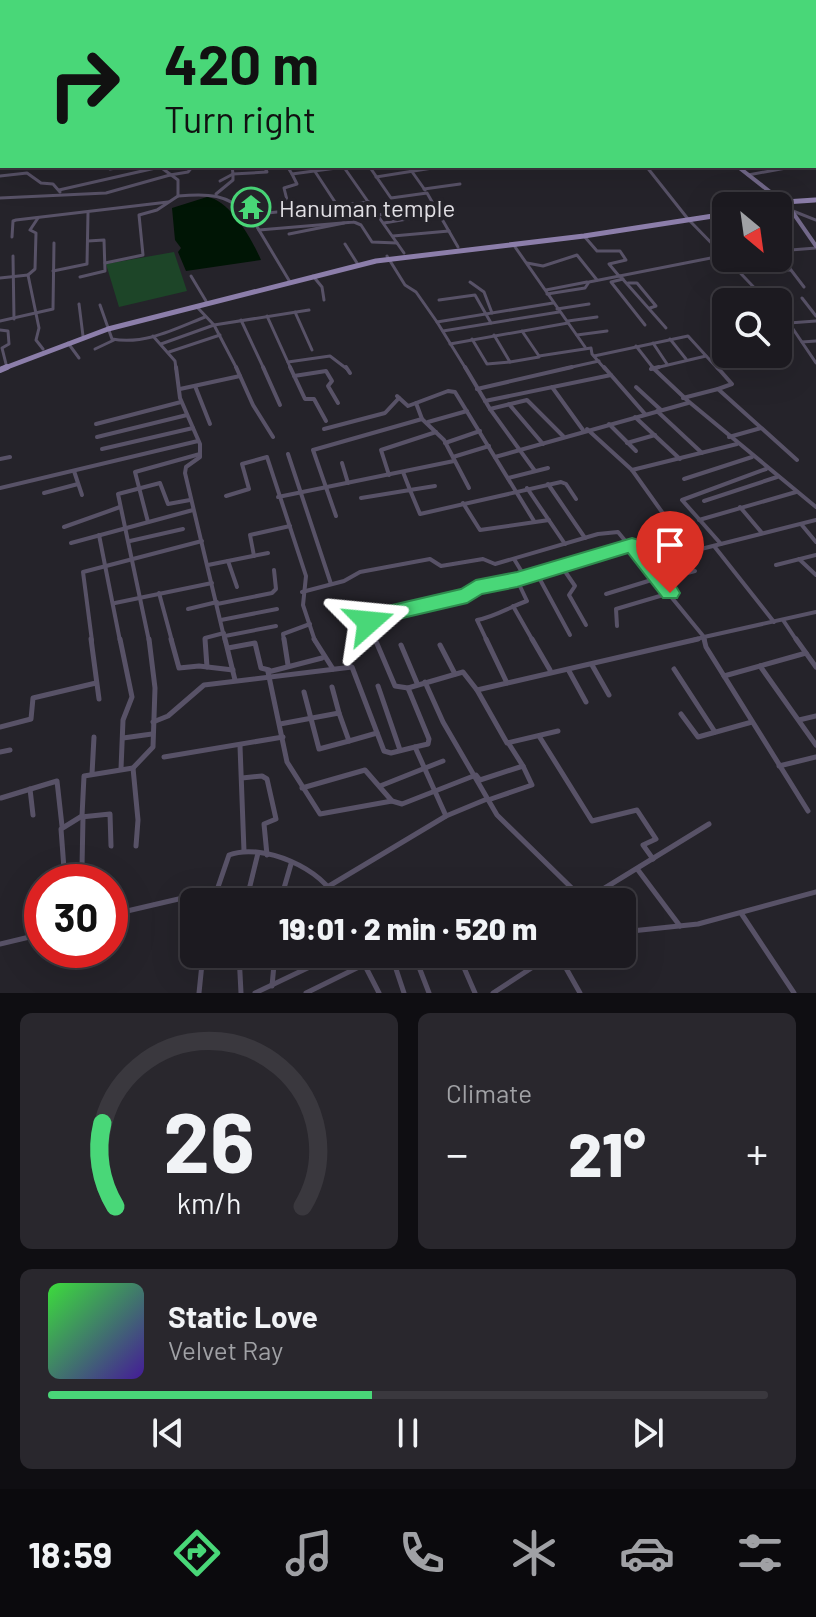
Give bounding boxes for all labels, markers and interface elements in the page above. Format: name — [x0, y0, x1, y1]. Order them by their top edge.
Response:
text: 420 m — [164, 29, 319, 96]
icon: right — [32, 32, 136, 136]
text: Turn right — [164, 97, 316, 140]
temple icon: Hanuman temple — [230, 186, 272, 228]
north arrow — [712, 192, 792, 272]
map controls — [712, 192, 792, 368]
place label: Hanuman temple — [279, 193, 455, 222]
button: search — [712, 288, 792, 368]
pin — [636, 511, 704, 593]
icon: arrive — [648, 523, 692, 567]
position arrow — [327, 580, 411, 664]
speed limit sign: 30 — [24, 864, 128, 968]
text: 19:01 · 2 min · 520 m — [279, 910, 537, 946]
text: Climate — [446, 1077, 532, 1108]
text: 26 — [163, 1090, 255, 1190]
text: 21° — [568, 1117, 646, 1189]
text: − — [446, 1126, 468, 1179]
text: + — [746, 1126, 768, 1179]
text: km/h — [177, 1185, 241, 1220]
text: Static Love — [168, 1298, 318, 1334]
text: Velvet Ray — [168, 1334, 283, 1365]
icon: previous — [146, 1411, 190, 1455]
icon: pause — [386, 1411, 430, 1455]
icon: next — [626, 1411, 670, 1455]
icon: directions — [169, 1525, 225, 1581]
icon: music — [281, 1525, 337, 1581]
icon: phone — [394, 1525, 450, 1581]
icon: climate — [506, 1525, 562, 1581]
icon: car — [619, 1525, 675, 1581]
icon: filters — [732, 1525, 788, 1581]
text: 18:59 — [28, 1532, 112, 1575]

